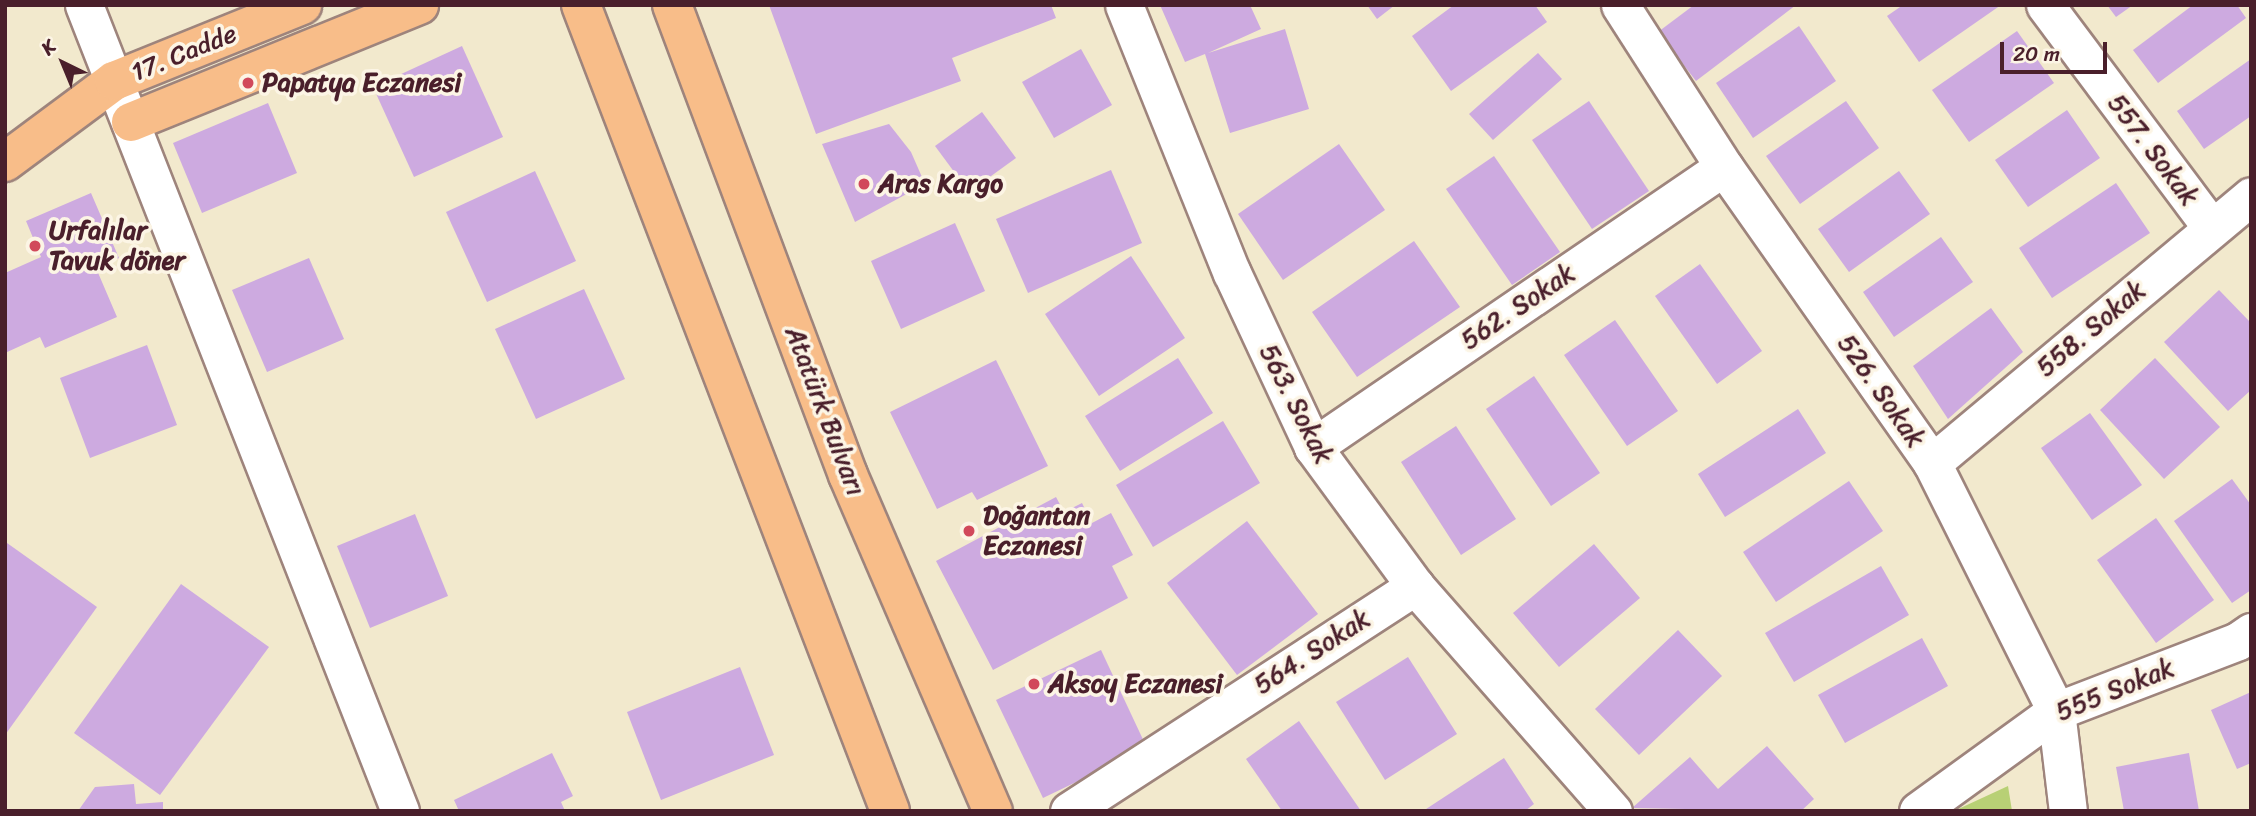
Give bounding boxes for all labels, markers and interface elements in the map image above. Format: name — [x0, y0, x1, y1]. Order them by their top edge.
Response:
street label: 17. Cadde — [127, 18, 241, 88]
north arrow — [28, 28, 98, 98]
scale bar — [2004, 28, 2111, 72]
text: K — [33, 31, 64, 63]
text: 20 m — [2013, 35, 2060, 73]
place label: Papatya Eczanesi — [262, 67, 462, 99]
marker: Papatya Eczanesi — [240, 75, 256, 91]
street label: 557. Sokak — [2101, 88, 2205, 212]
place label: Aras Kargo — [878, 168, 1003, 200]
marker: Aras Kargo — [856, 176, 872, 192]
place label: Urfalılar Tavuk döner — [49, 215, 186, 276]
marker: Urfalılar Tavuk döner — [27, 238, 43, 254]
street label: 562. Sokak — [1455, 258, 1581, 356]
street label: 558. Sokak — [2030, 275, 2152, 383]
street label: Atatürk Bulvarı — [778, 322, 872, 500]
street label: 526. Sokak — [1831, 329, 1931, 453]
street label: 563. Sokak — [1253, 339, 1339, 469]
place label: Doğantan Eczanesi — [983, 500, 1090, 562]
marker: Doğantan Eczanesi — [961, 523, 977, 539]
street label: 564. Sokak — [1248, 603, 1376, 701]
street label: 555 Sokak — [2051, 652, 2179, 728]
place label: Aksoy Eczanesi — [1048, 668, 1224, 700]
marker: Aksoy Eczanesi — [1026, 676, 1042, 692]

